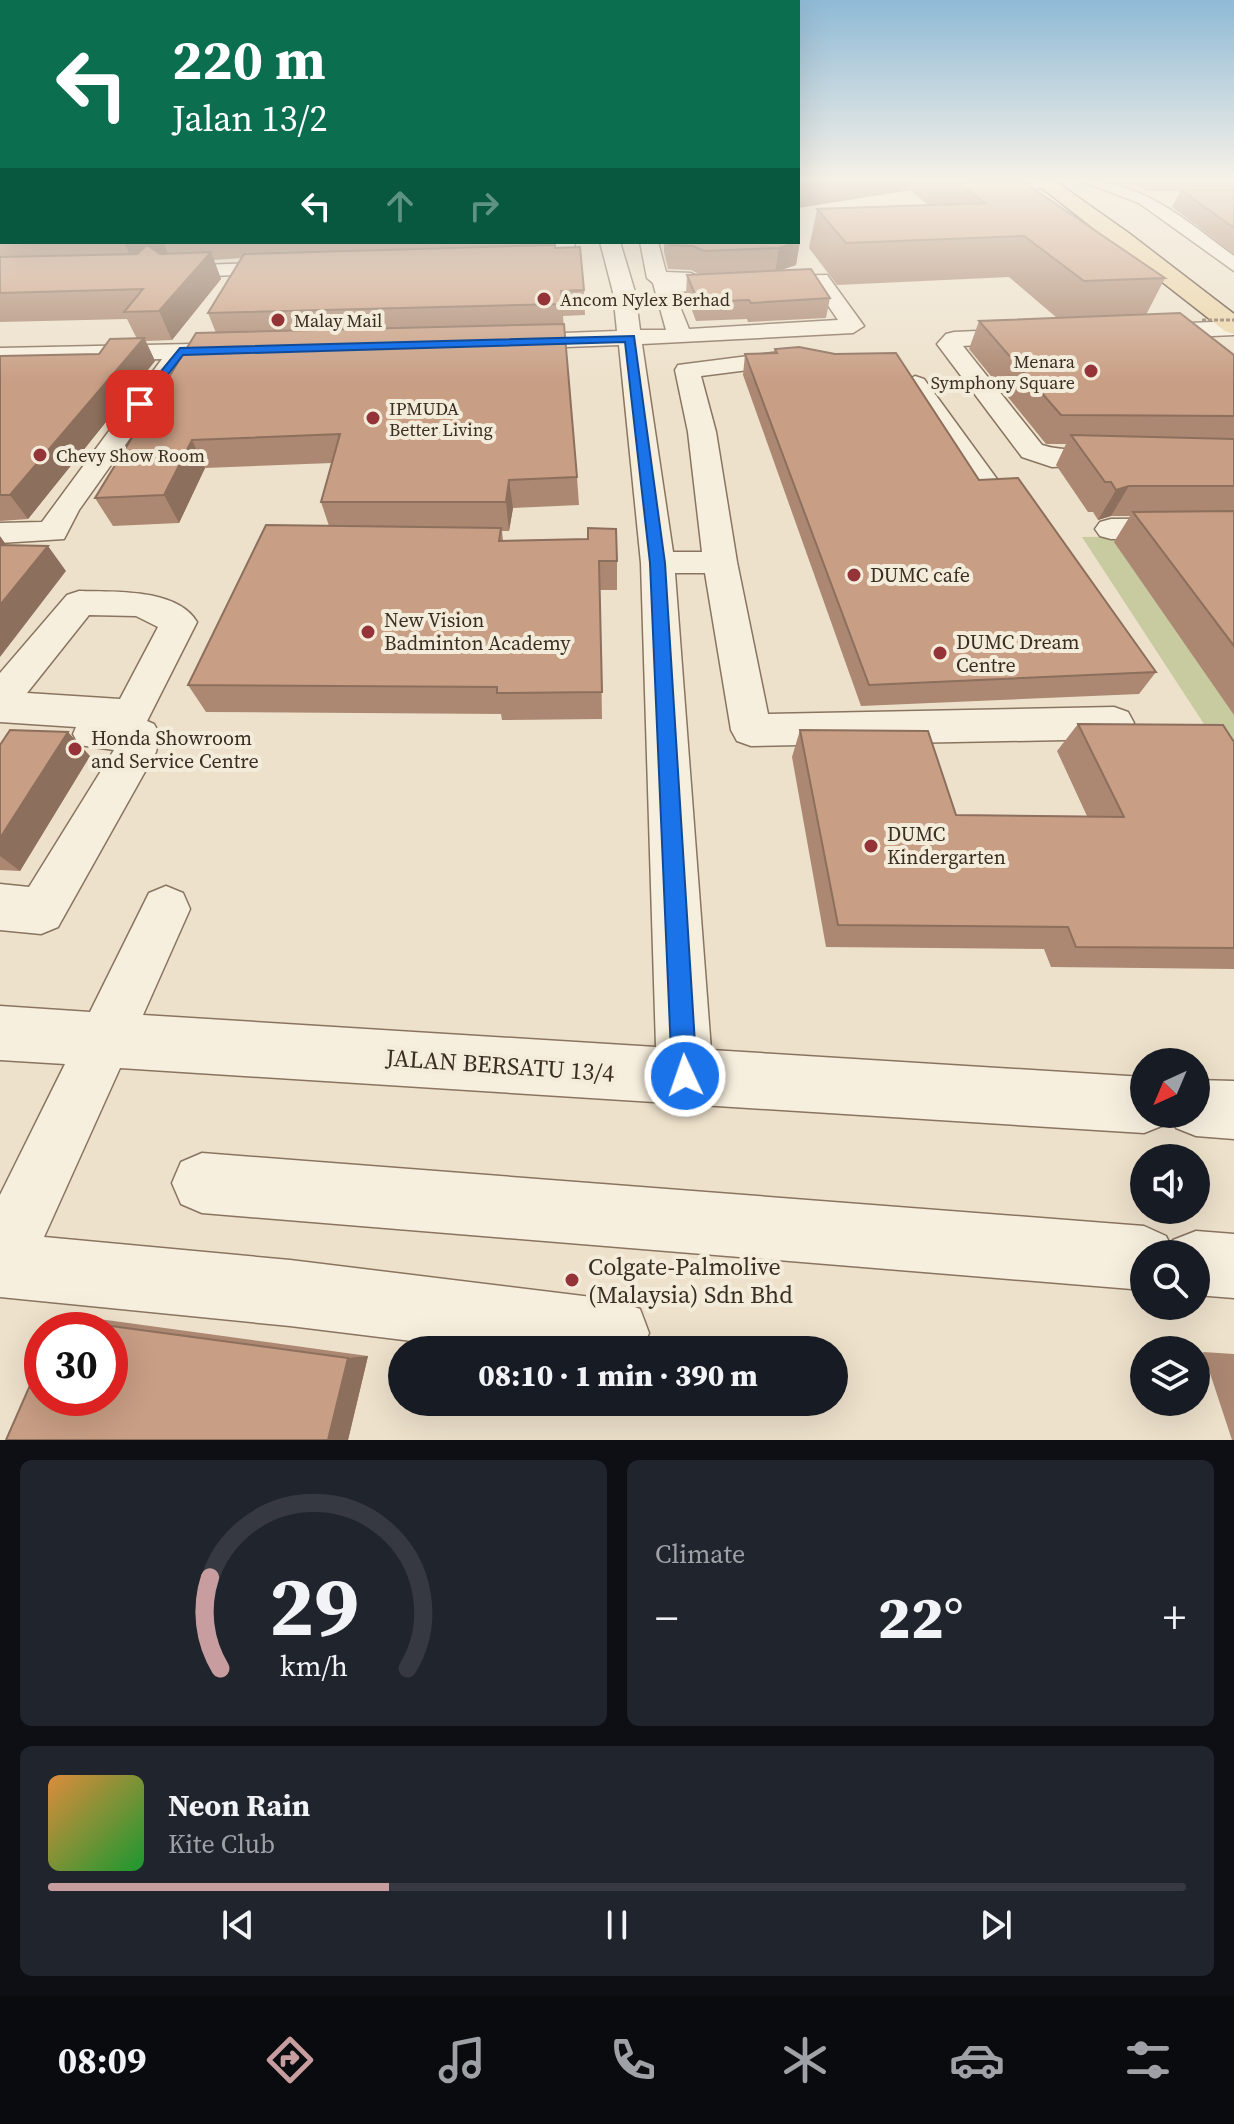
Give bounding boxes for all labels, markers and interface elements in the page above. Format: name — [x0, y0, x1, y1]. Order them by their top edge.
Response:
text: 220 m — [172, 21, 326, 98]
icon: left — [40, 32, 144, 136]
text: Jalan 13/2 — [172, 94, 327, 143]
icon: left — [294, 184, 338, 228]
icon: ahead — [378, 184, 422, 228]
icon: right — [462, 184, 506, 228]
place label: Ancom Nylex Berhad — [560, 287, 730, 312]
marker: Ancom Nylex Berhad — [535, 290, 553, 308]
place label: Malay Mail — [294, 308, 382, 333]
marker: Malay Mail — [269, 311, 287, 329]
place label: Menara Symphony Square — [931, 349, 1076, 395]
marker: Menara Symphony Square — [1082, 362, 1100, 380]
pin — [106, 370, 174, 438]
icon: arrive — [118, 382, 162, 426]
place label: IPMUDA Better Living — [389, 396, 493, 442]
marker: IPMUDA Better Living — [364, 409, 382, 427]
place label: Chevy Show Room — [56, 443, 205, 468]
marker: Chevy Show Room — [31, 446, 49, 464]
place label: DUMC cafe — [870, 561, 970, 589]
marker: DUMC cafe — [845, 566, 863, 584]
place label: New Vision Badminton Academy — [384, 606, 571, 657]
marker: New Vision Badminton Academy — [359, 623, 377, 641]
place label: DUMC Dream Centre — [956, 628, 1080, 679]
marker: DUMC Dream Centre — [931, 644, 949, 662]
place label: Honda Showroom and Service Centre — [91, 724, 259, 775]
marker: Honda Showroom and Service Centre — [66, 740, 84, 758]
place label: DUMC Kindergarten — [887, 820, 1006, 871]
marker: DUMC Kindergarten — [862, 837, 880, 855]
position arrow — [643, 1034, 727, 1118]
street label: JALAN BERSATU 13/4 — [384, 1040, 615, 1089]
north arrow — [1130, 1048, 1210, 1128]
map controls — [1130, 1048, 1210, 1416]
button: sound — [1130, 1144, 1210, 1224]
button: search — [1130, 1240, 1210, 1320]
place label: Colgate-Palmolive (Malaysia) Sdn Bhd — [588, 1250, 793, 1311]
marker: Colgate-Palmolive (Malaysia) Sdn Bhd — [563, 1271, 581, 1289]
speed limit sign: 30 — [24, 1312, 128, 1416]
button: layers — [1130, 1336, 1210, 1416]
text: 08:10 · 1 min · 390 m — [478, 1355, 758, 1396]
text: Climate — [655, 1536, 745, 1572]
text: 29 — [268, 1549, 359, 1663]
text: 22° — [878, 1576, 963, 1658]
text: − — [655, 1587, 678, 1648]
text: + — [1163, 1587, 1186, 1648]
text: km/h — [279, 1646, 348, 1686]
text: Neon Rain — [168, 1785, 310, 1826]
text: Kite Club — [168, 1826, 275, 1862]
icon: previous — [216, 1903, 260, 1947]
icon: pause — [595, 1903, 639, 1947]
icon: next — [974, 1903, 1018, 1947]
icon: directions — [262, 2032, 318, 2088]
icon: music — [434, 2032, 490, 2088]
icon: phone — [605, 2032, 661, 2088]
icon: climate — [777, 2032, 833, 2088]
icon: car — [949, 2032, 1005, 2088]
icon: filters — [1120, 2032, 1176, 2088]
text: 08:09 — [58, 2036, 147, 2085]

